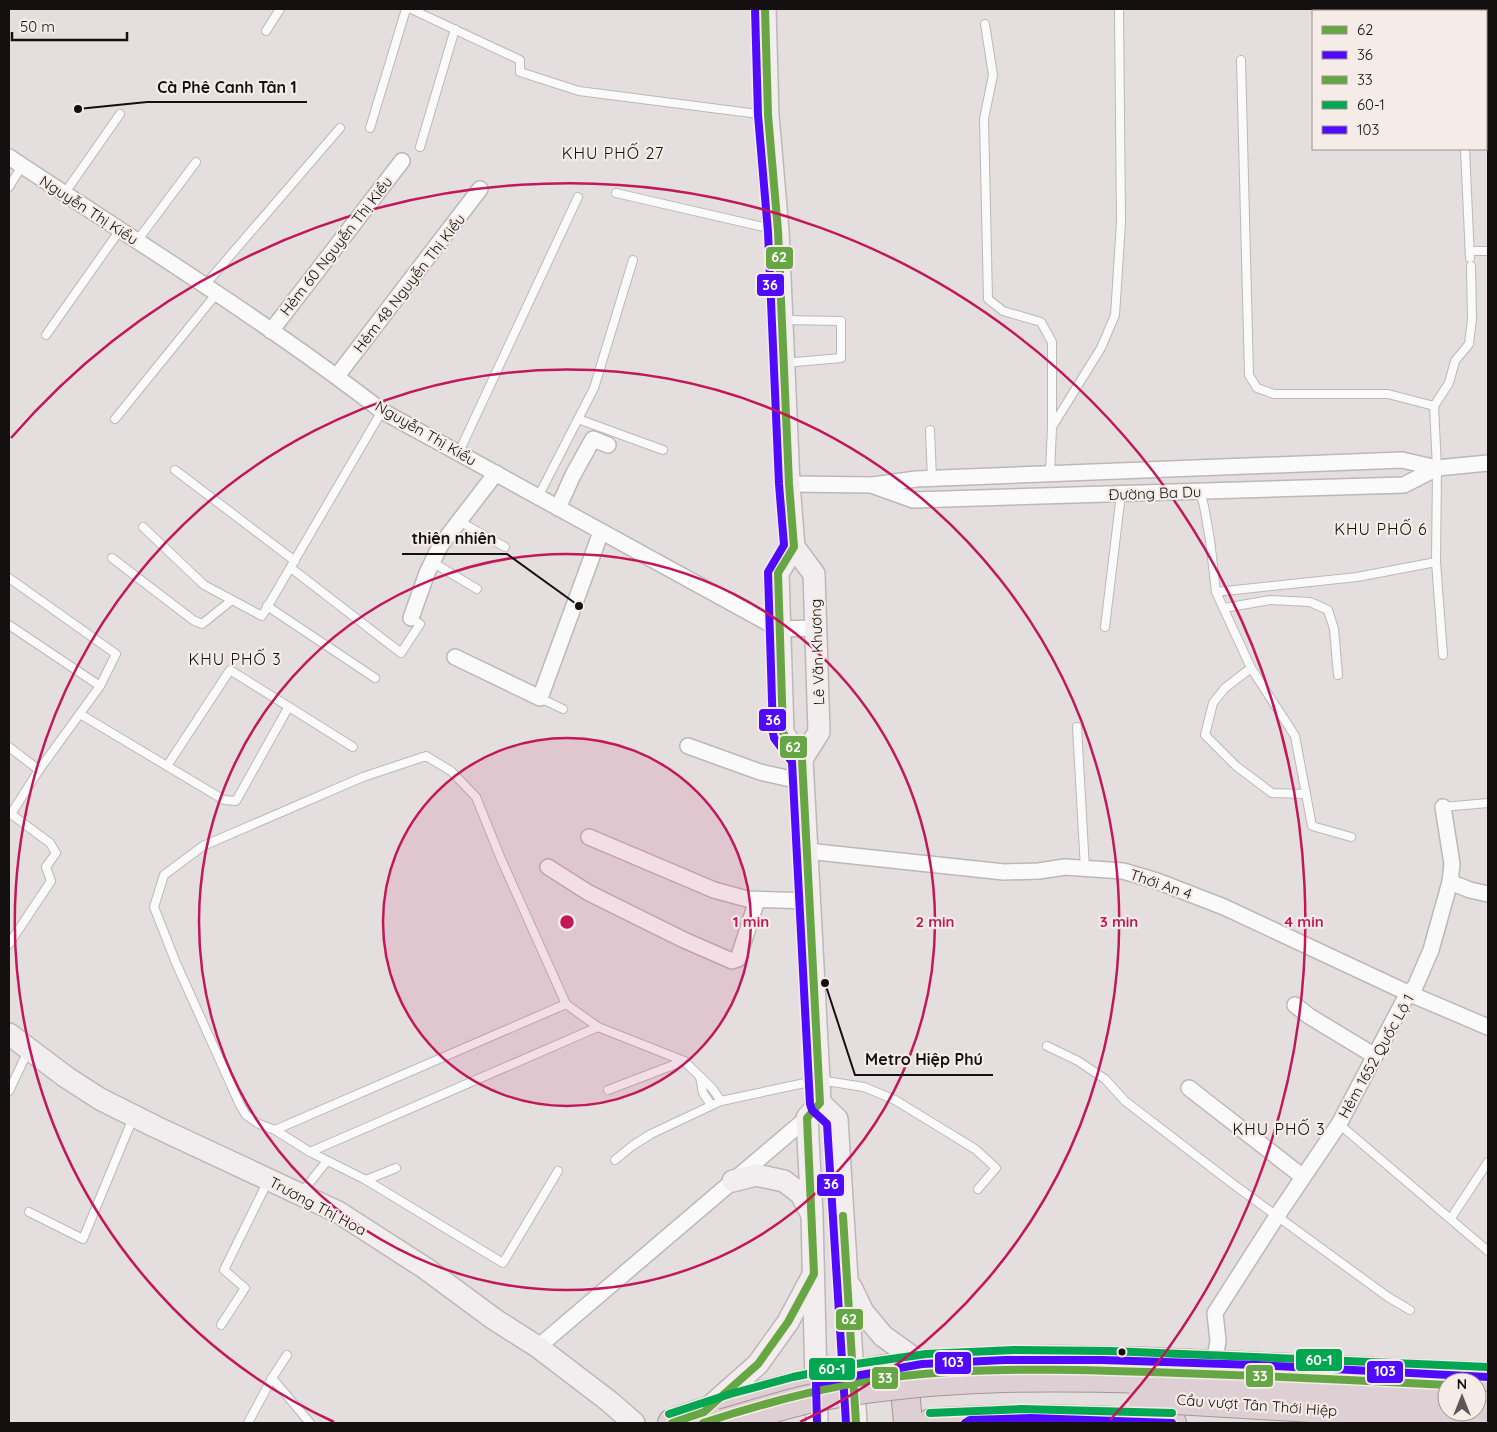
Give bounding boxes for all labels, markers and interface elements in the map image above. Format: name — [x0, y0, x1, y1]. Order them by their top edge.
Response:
scale bar — [12, 10, 128, 42]
legend — [1312, 10, 1487, 150]
text: 50 m — [20, 17, 55, 36]
text: 62 — [1357, 20, 1373, 39]
text: 36 — [1357, 45, 1373, 64]
text: 33 — [1357, 70, 1373, 89]
callout: Cà Phê Canh Tân 1 — [147, 71, 307, 102]
text: Cà Phê Canh Tân 1 — [157, 77, 297, 97]
text: 60-1 — [1357, 95, 1385, 114]
text: 103 — [1357, 120, 1379, 139]
district label: KHU PHỐ 27 — [562, 142, 664, 163]
street label: Nguyễn Thị Kiểu — [36, 171, 142, 249]
street label: Hẻm 60 Nguyễn Thị Kiểu — [276, 172, 396, 320]
street label: Hẻm 48 Nguyễn Thị Kiểu — [349, 210, 469, 356]
line badge: 62 — [765, 246, 794, 270]
text: 62 — [771, 248, 787, 266]
line badge: 36 — [756, 273, 785, 297]
text: 36 — [762, 276, 778, 294]
street label: Nguyễn Thị Kiểu — [372, 396, 480, 470]
street label: Đường Ba Du — [1108, 482, 1202, 504]
district label: KHU PHỐ 6 — [1334, 518, 1428, 539]
callout: thiên nhiên — [402, 523, 507, 554]
text: thiên nhiên — [412, 528, 496, 548]
street label: Lê Văn Khương — [806, 598, 828, 706]
district label: KHU PHỐ 3 — [188, 648, 282, 669]
line badge: 36 — [758, 708, 787, 732]
text: 36 — [765, 711, 781, 729]
line badge: 62 — [779, 735, 808, 759]
text: 62 — [785, 738, 801, 756]
street label: Thới An 4 — [1127, 865, 1195, 903]
text: 1 min — [733, 912, 769, 931]
text: 2 min — [915, 912, 955, 931]
text: 3 min — [1100, 912, 1138, 931]
text: 4 min — [1284, 912, 1324, 931]
centre of rings — [558, 913, 576, 931]
street label: Hẻm 1652 Quốc Lộ 1 — [1334, 991, 1418, 1121]
callout: Metro Hiệp Phú — [855, 1044, 993, 1075]
text: Metro Hiệp Phú — [865, 1049, 983, 1069]
district label: KHU PHỐ 3 — [1232, 1118, 1326, 1139]
street label: Trương Thị Hoa — [266, 1172, 370, 1240]
line badge: 36 — [816, 1173, 845, 1197]
text: 36 — [823, 1175, 839, 1193]
line badge: 62 — [835, 1308, 864, 1331]
text: 62 — [841, 1310, 857, 1328]
unlabelled marker — [1117, 1347, 1127, 1357]
line badge: 60-1 — [1295, 1348, 1343, 1372]
line badge: 103 — [934, 1351, 972, 1375]
text: 60-1 — [1306, 1351, 1332, 1369]
text: 103 — [942, 1353, 964, 1371]
line badge: 60-1 — [808, 1357, 856, 1381]
text: 60-1 — [819, 1360, 845, 1378]
line badge: 103 — [1366, 1360, 1404, 1384]
text: 103 — [1374, 1362, 1396, 1380]
line badge: 33 — [1245, 1364, 1274, 1388]
line badge: 33 — [871, 1366, 899, 1390]
text: 33 — [1252, 1367, 1268, 1385]
text: 33 — [877, 1369, 893, 1387]
north arrow — [1437, 1372, 1487, 1422]
text: N — [1457, 1375, 1467, 1393]
street label: Cầu vượt Tân Thới Hiệp — [1176, 1390, 1338, 1420]

